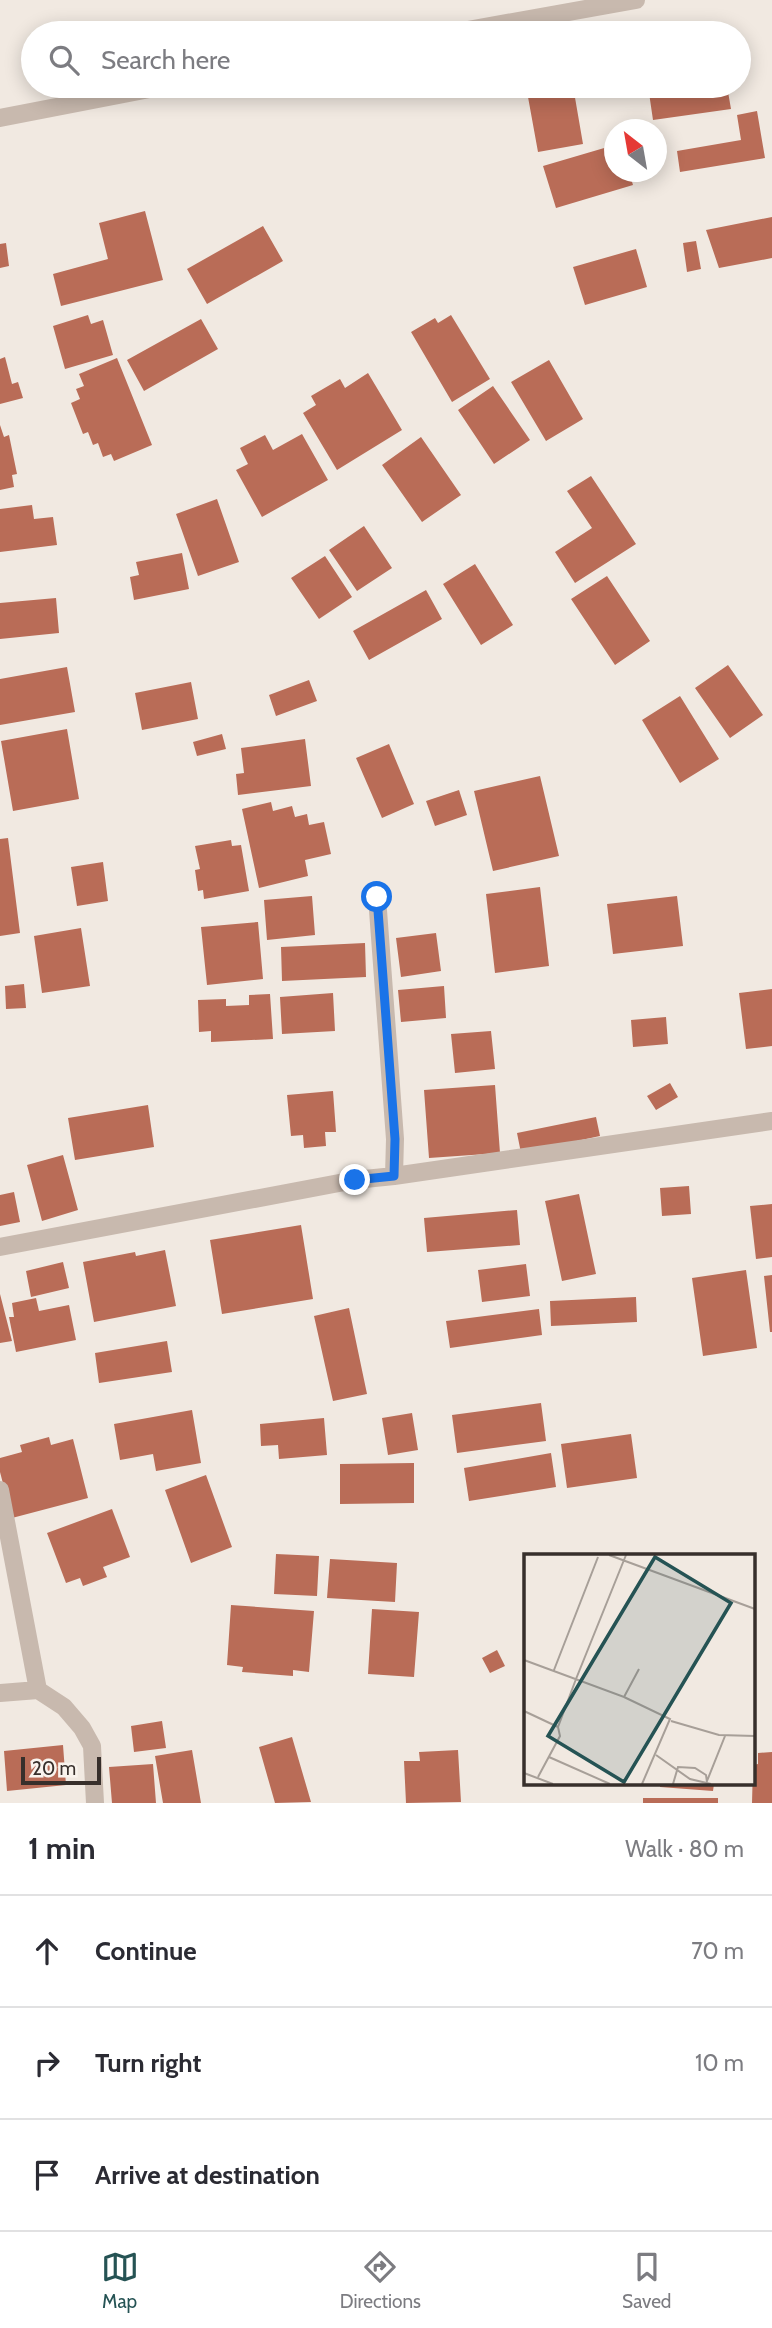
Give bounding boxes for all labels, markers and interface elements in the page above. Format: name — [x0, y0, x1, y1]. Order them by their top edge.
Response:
search box — [21, 21, 751, 98]
icon: search — [45, 41, 83, 79]
text: Search here — [101, 44, 230, 76]
north arrow — [604, 119, 667, 182]
route start — [361, 881, 392, 912]
route end — [339, 1164, 370, 1195]
inset map — [524, 1554, 754, 1786]
scale bar — [21, 1754, 102, 1786]
text: 20 m — [32, 1757, 76, 1780]
text: 1 min — [28, 1830, 96, 1867]
text: Walk · 80 m — [625, 1835, 744, 1863]
icon: ahead — [28, 1932, 66, 1970]
text: Continue — [95, 1935, 197, 1967]
text: 70 m — [691, 1937, 744, 1965]
icon: right — [28, 2044, 66, 2082]
text: Turn right — [95, 2047, 201, 2079]
text: 10 m — [695, 2049, 744, 2077]
icon: arrive — [28, 2156, 66, 2194]
text: Arrive at destination — [95, 2159, 320, 2191]
tab: Map — [101, 2248, 139, 2313]
tab: Directions — [340, 2248, 421, 2313]
tab: Saved — [622, 2248, 671, 2313]

